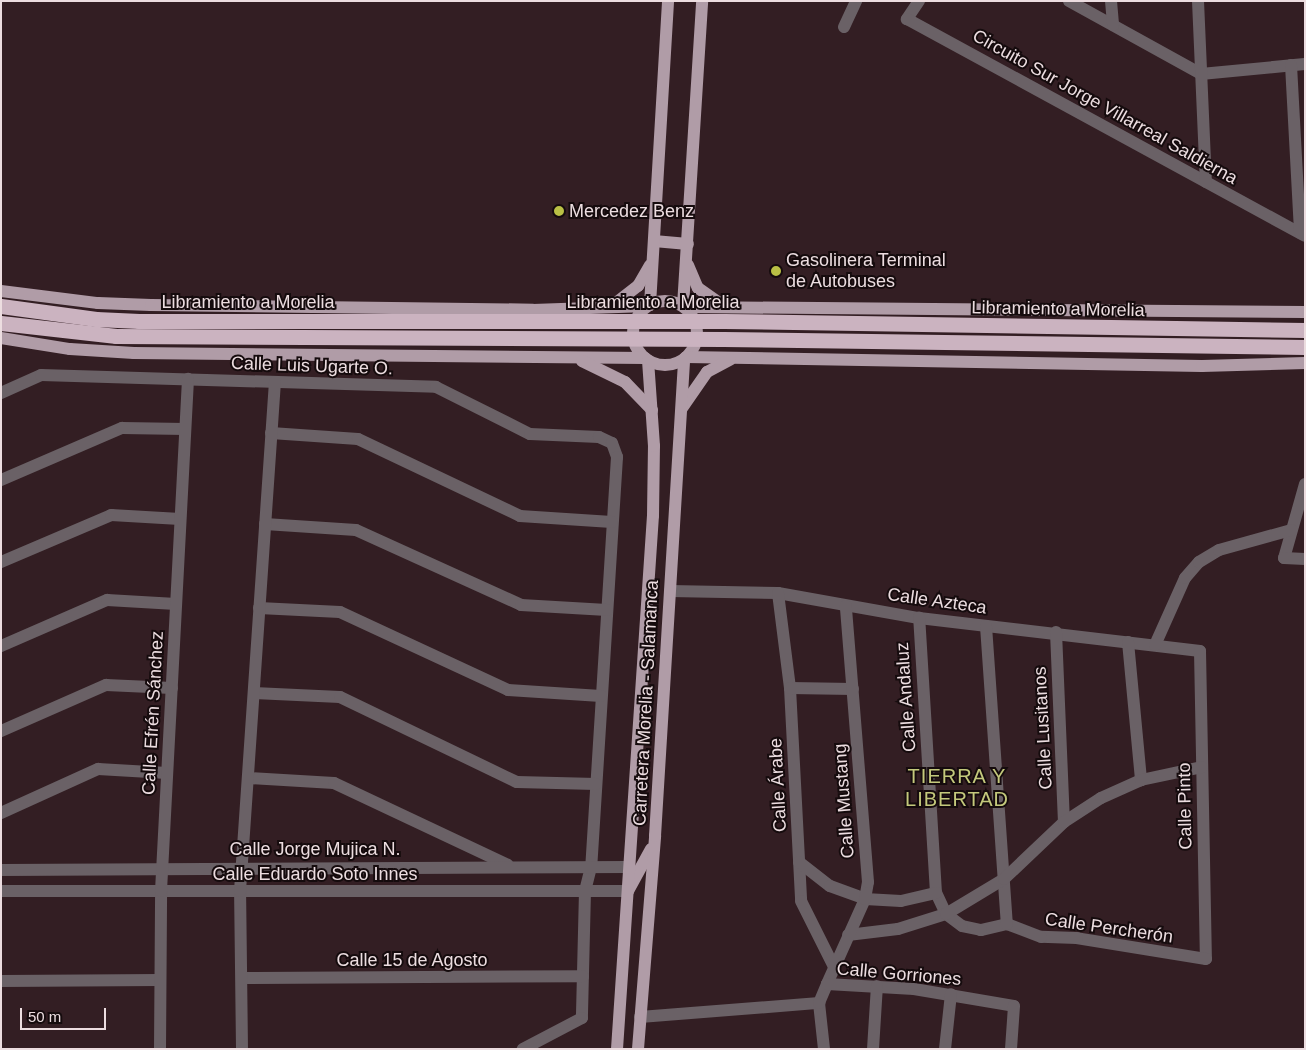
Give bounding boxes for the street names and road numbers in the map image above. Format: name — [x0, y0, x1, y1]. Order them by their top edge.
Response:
street label: Circuito Sur Jorge Villarreal Saldierna — [969, 25, 1241, 189]
street label: Libramiento a Morelia — [161, 291, 335, 313]
street label: Libramiento a Morelia — [566, 291, 740, 313]
street label: Libramiento a Morelia — [971, 297, 1145, 321]
street label: Calle Luis Ugarte O. — [231, 352, 393, 380]
street label: Carretera Morelia - Salamanca — [629, 580, 663, 826]
street label: Calle Azteca — [885, 583, 989, 619]
street label: Calle Efrén Sánchez — [138, 631, 168, 795]
street label: Calle Andaluz — [891, 641, 921, 753]
street label: Calle Lusitanos — [1029, 666, 1057, 790]
street label: Calle Árabe — [765, 737, 791, 833]
street label: Calle Mustang — [829, 743, 859, 859]
street label: Calle Pinto — [1173, 762, 1197, 850]
street label: Calle Jorge Mujica N. — [229, 838, 401, 860]
street label: Calle Eduardo Soto Innes — [212, 863, 418, 885]
street label: Calle Percherón — [1044, 908, 1174, 948]
street label: Calle 15 de Agosto — [336, 949, 488, 971]
street label: Calle Gorriones — [836, 958, 962, 990]

